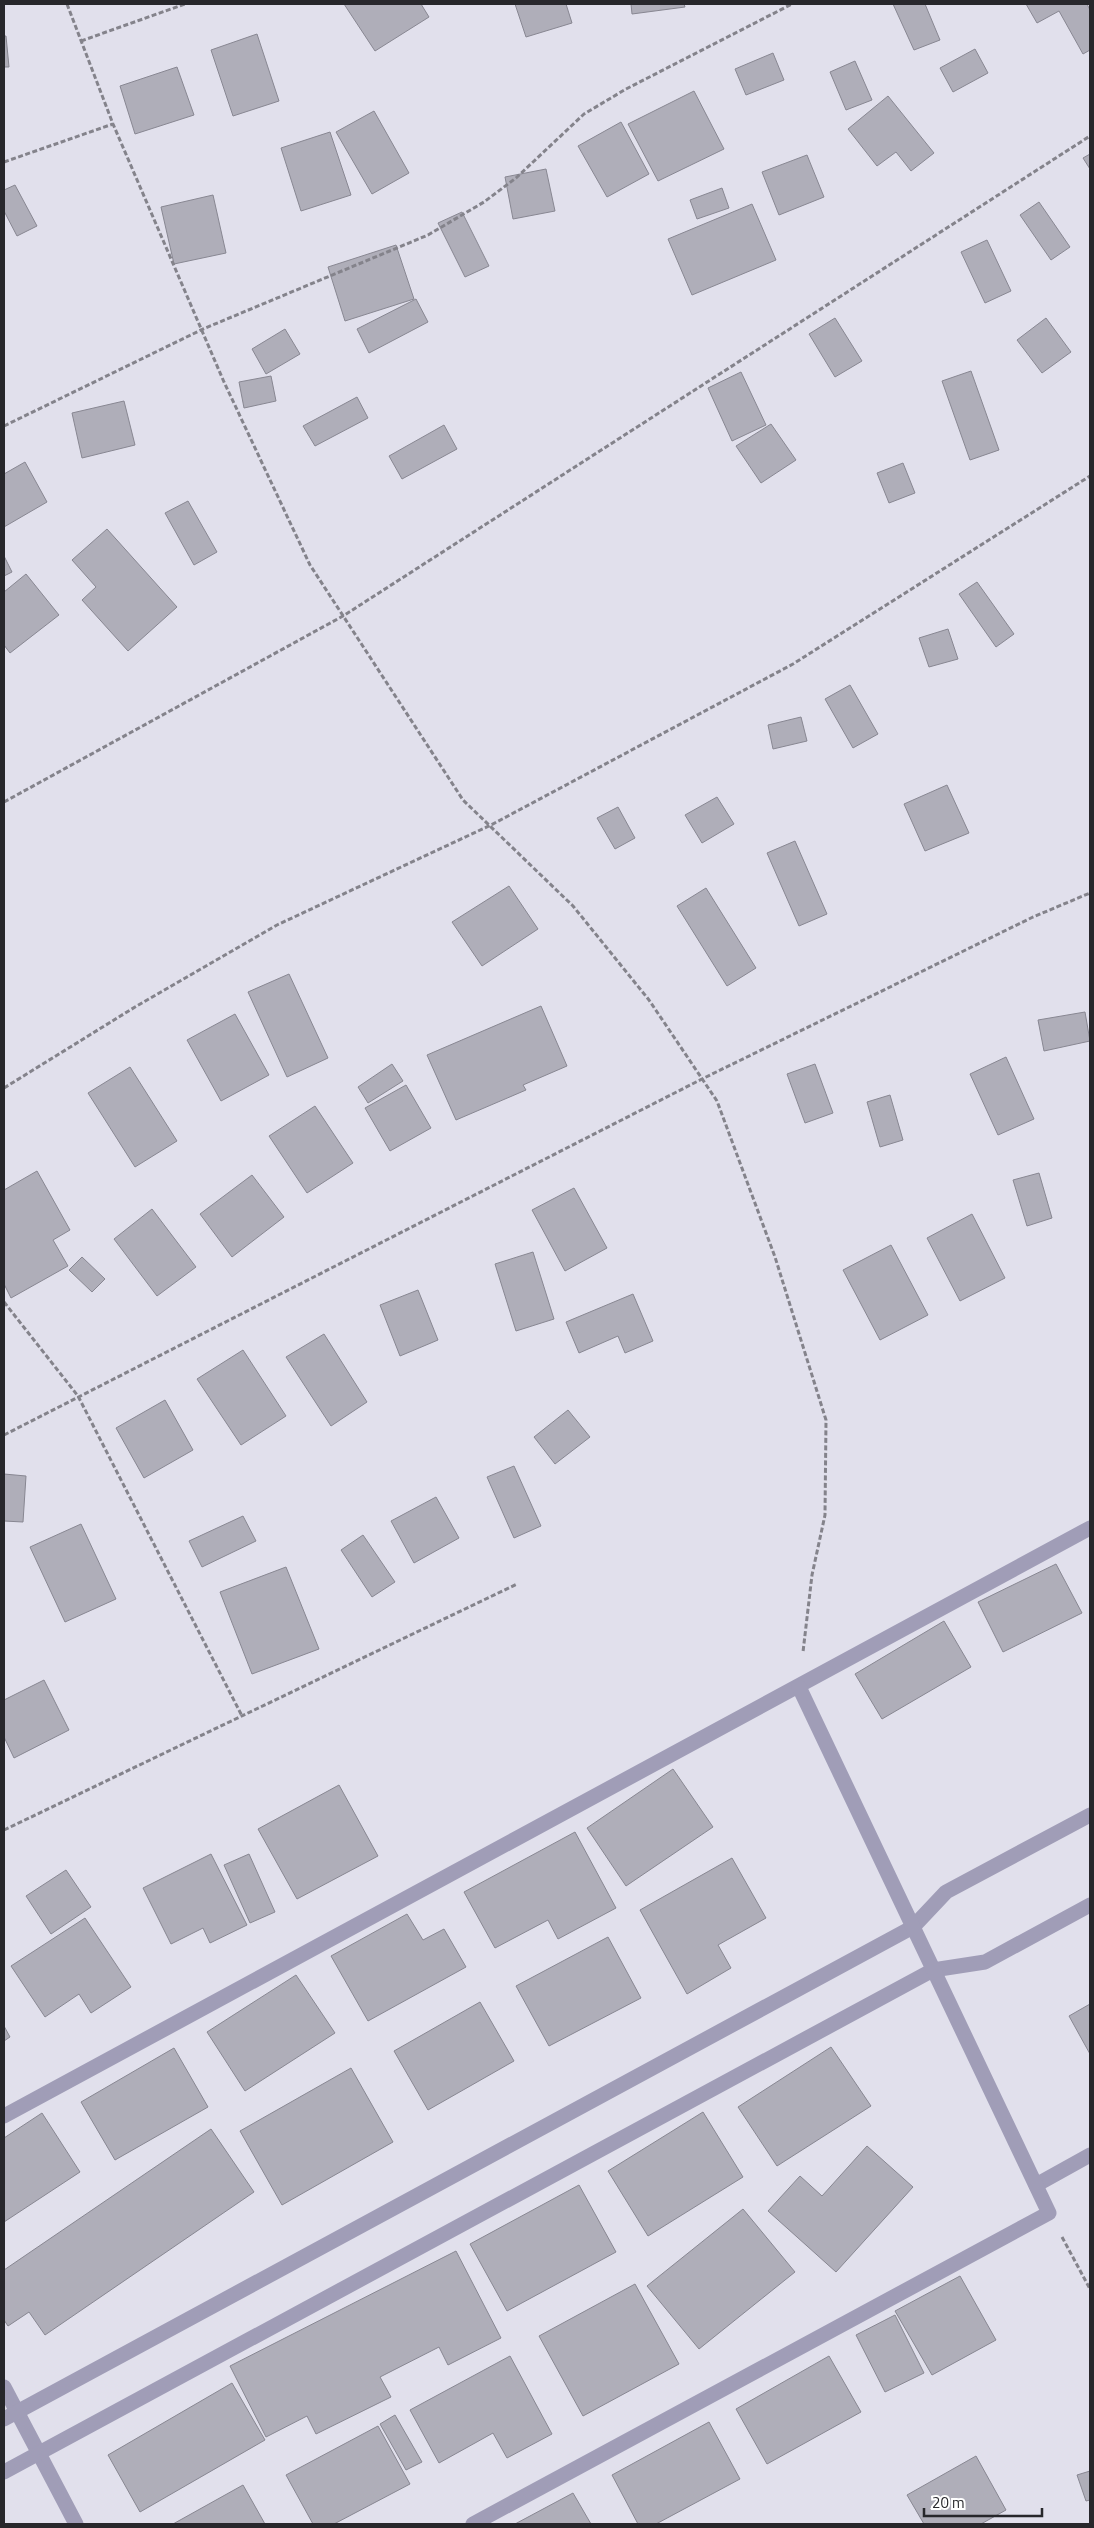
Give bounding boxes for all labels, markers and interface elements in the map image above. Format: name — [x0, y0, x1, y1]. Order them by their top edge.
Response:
scale bar — [924, 2486, 1042, 2518]
text: 20 m — [932, 2491, 965, 2514]

